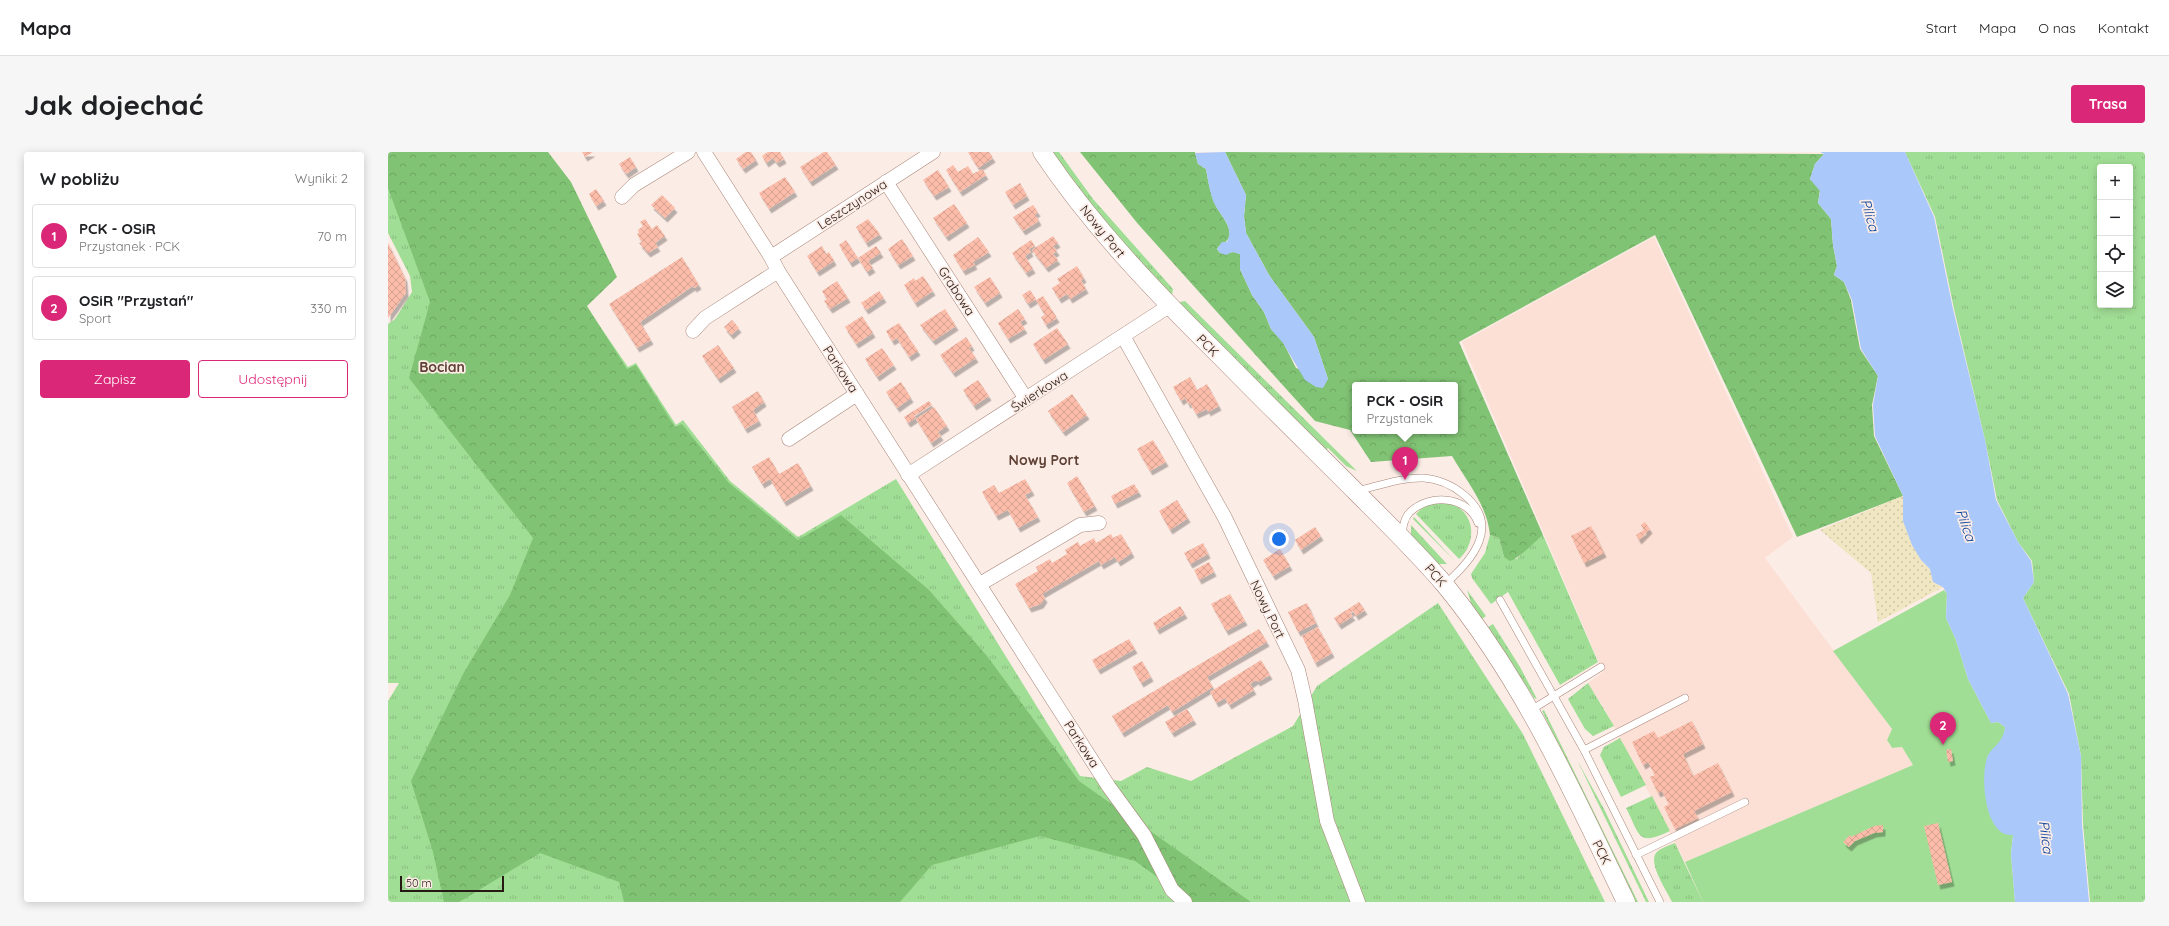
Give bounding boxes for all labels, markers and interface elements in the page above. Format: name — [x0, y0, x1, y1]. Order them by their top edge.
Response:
text: Mapa — [20, 16, 71, 40]
text: Start — [1926, 19, 1957, 37]
text: Mapa — [1979, 19, 2016, 37]
text: O nas — [2038, 19, 2076, 37]
text: Kontakt — [2098, 19, 2149, 37]
button: Trasa — [2071, 85, 2145, 123]
text: Jak dojechać — [24, 87, 203, 122]
map controls — [2097, 164, 2133, 308]
button: + — [2097, 164, 2133, 200]
text: W pobliżu — [40, 168, 120, 189]
text: Wyniki: 2 — [295, 170, 348, 186]
street label: Leszczynowa — [814, 176, 890, 232]
water label: Pilica — [1857, 197, 1884, 235]
button: − — [2097, 200, 2133, 236]
street label: Nowy Port — [1077, 202, 1129, 260]
text: PCK - OSiR — [79, 219, 156, 238]
text: 1 — [51, 228, 57, 244]
text: 70 m — [317, 228, 347, 244]
button: locate — [2097, 236, 2133, 272]
text: Przystanek · PCK — [79, 238, 180, 254]
street label: Grabowa — [935, 263, 979, 319]
button: layers — [2097, 272, 2133, 308]
text: OSiR "Przystań" — [79, 291, 193, 310]
text: 2 — [50, 300, 58, 316]
text: 330 m — [310, 300, 347, 316]
text: Sport — [79, 310, 111, 326]
street label: PCK — [1193, 330, 1223, 360]
street label: Parkowa — [820, 343, 862, 395]
district label: Bocian — [419, 358, 465, 376]
button: Zapisz — [40, 360, 190, 398]
button: Udostępnij — [198, 360, 348, 398]
street label: Świerkowa — [1008, 367, 1070, 415]
popup — [1352, 382, 1458, 434]
text: PCK - OSiR — [1367, 391, 1443, 410]
text: Przystanek — [1367, 410, 1433, 426]
pin: 1 — [1392, 447, 1418, 480]
district label: Nowy Port — [1009, 451, 1080, 469]
water label: Pilica — [1952, 506, 1980, 545]
your location — [1269, 529, 1289, 549]
street label: PCK — [1422, 560, 1450, 590]
street label: Nowy Port — [1247, 577, 1289, 641]
pin: 2 — [1930, 712, 1956, 745]
street label: Parkowa — [1061, 718, 1103, 770]
water label: Pilica — [2035, 819, 2057, 856]
street label: PCK — [1589, 837, 1615, 867]
scale bar — [400, 874, 504, 893]
text: 50 m — [406, 876, 432, 890]

